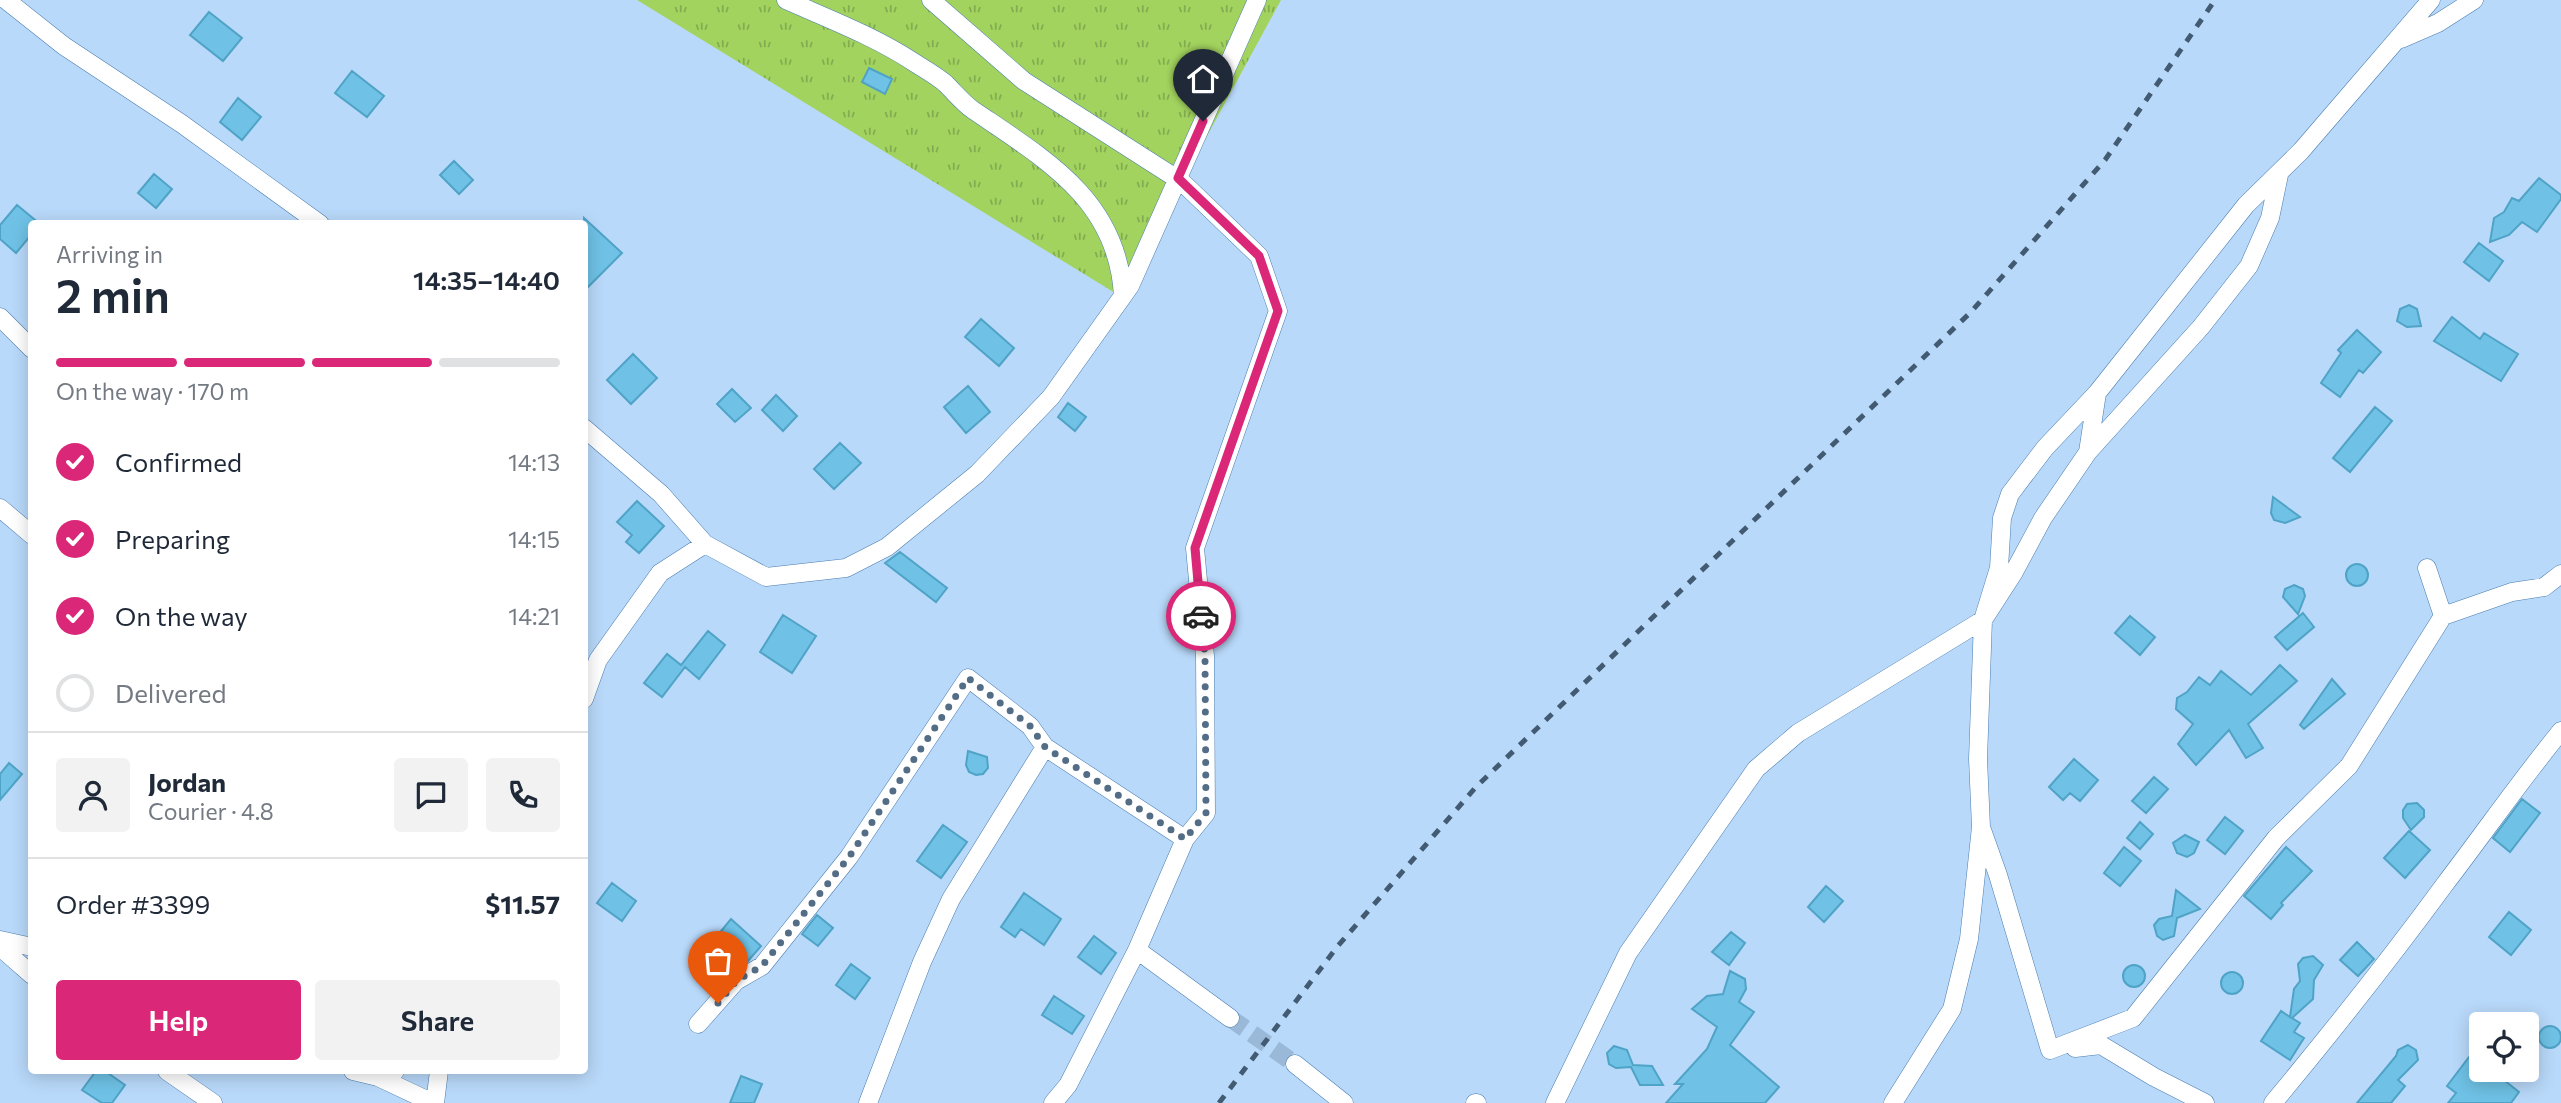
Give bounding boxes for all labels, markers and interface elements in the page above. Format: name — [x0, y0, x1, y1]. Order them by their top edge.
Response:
pin — [1173, 49, 1233, 121]
icon: home — [1184, 60, 1222, 98]
text: Arriving in — [56, 240, 163, 268]
text: 14:35–14:40 — [413, 264, 560, 295]
text: 2 min — [56, 266, 170, 322]
text: On the way · 170 m — [56, 377, 249, 405]
icon: check — [56, 443, 94, 481]
text: Confirmed — [115, 446, 242, 477]
text: 14:13 — [508, 448, 560, 476]
icon: check — [56, 520, 94, 558]
text: Preparing — [115, 523, 230, 554]
text: 14:15 — [508, 525, 560, 553]
courier — [1166, 581, 1236, 651]
icon: check — [56, 597, 94, 635]
icon: car — [1182, 597, 1220, 635]
text: On the way — [115, 600, 248, 631]
text: 14:21 — [508, 602, 560, 630]
text: Delivered — [115, 677, 226, 708]
button: person — [56, 758, 130, 832]
button: chat — [394, 758, 468, 832]
button: phone — [486, 758, 560, 832]
text: Jordan — [148, 766, 226, 797]
text: Courier · 4.8 — [148, 797, 274, 825]
text: Order #3399 — [56, 888, 210, 919]
text: $11.57 — [485, 888, 560, 919]
pin — [688, 931, 748, 1003]
icon: bag — [699, 942, 737, 980]
button: Help — [56, 980, 301, 1060]
button: Share — [315, 980, 560, 1060]
map controls — [2469, 1012, 2539, 1082]
button: locate — [2469, 1012, 2539, 1082]

